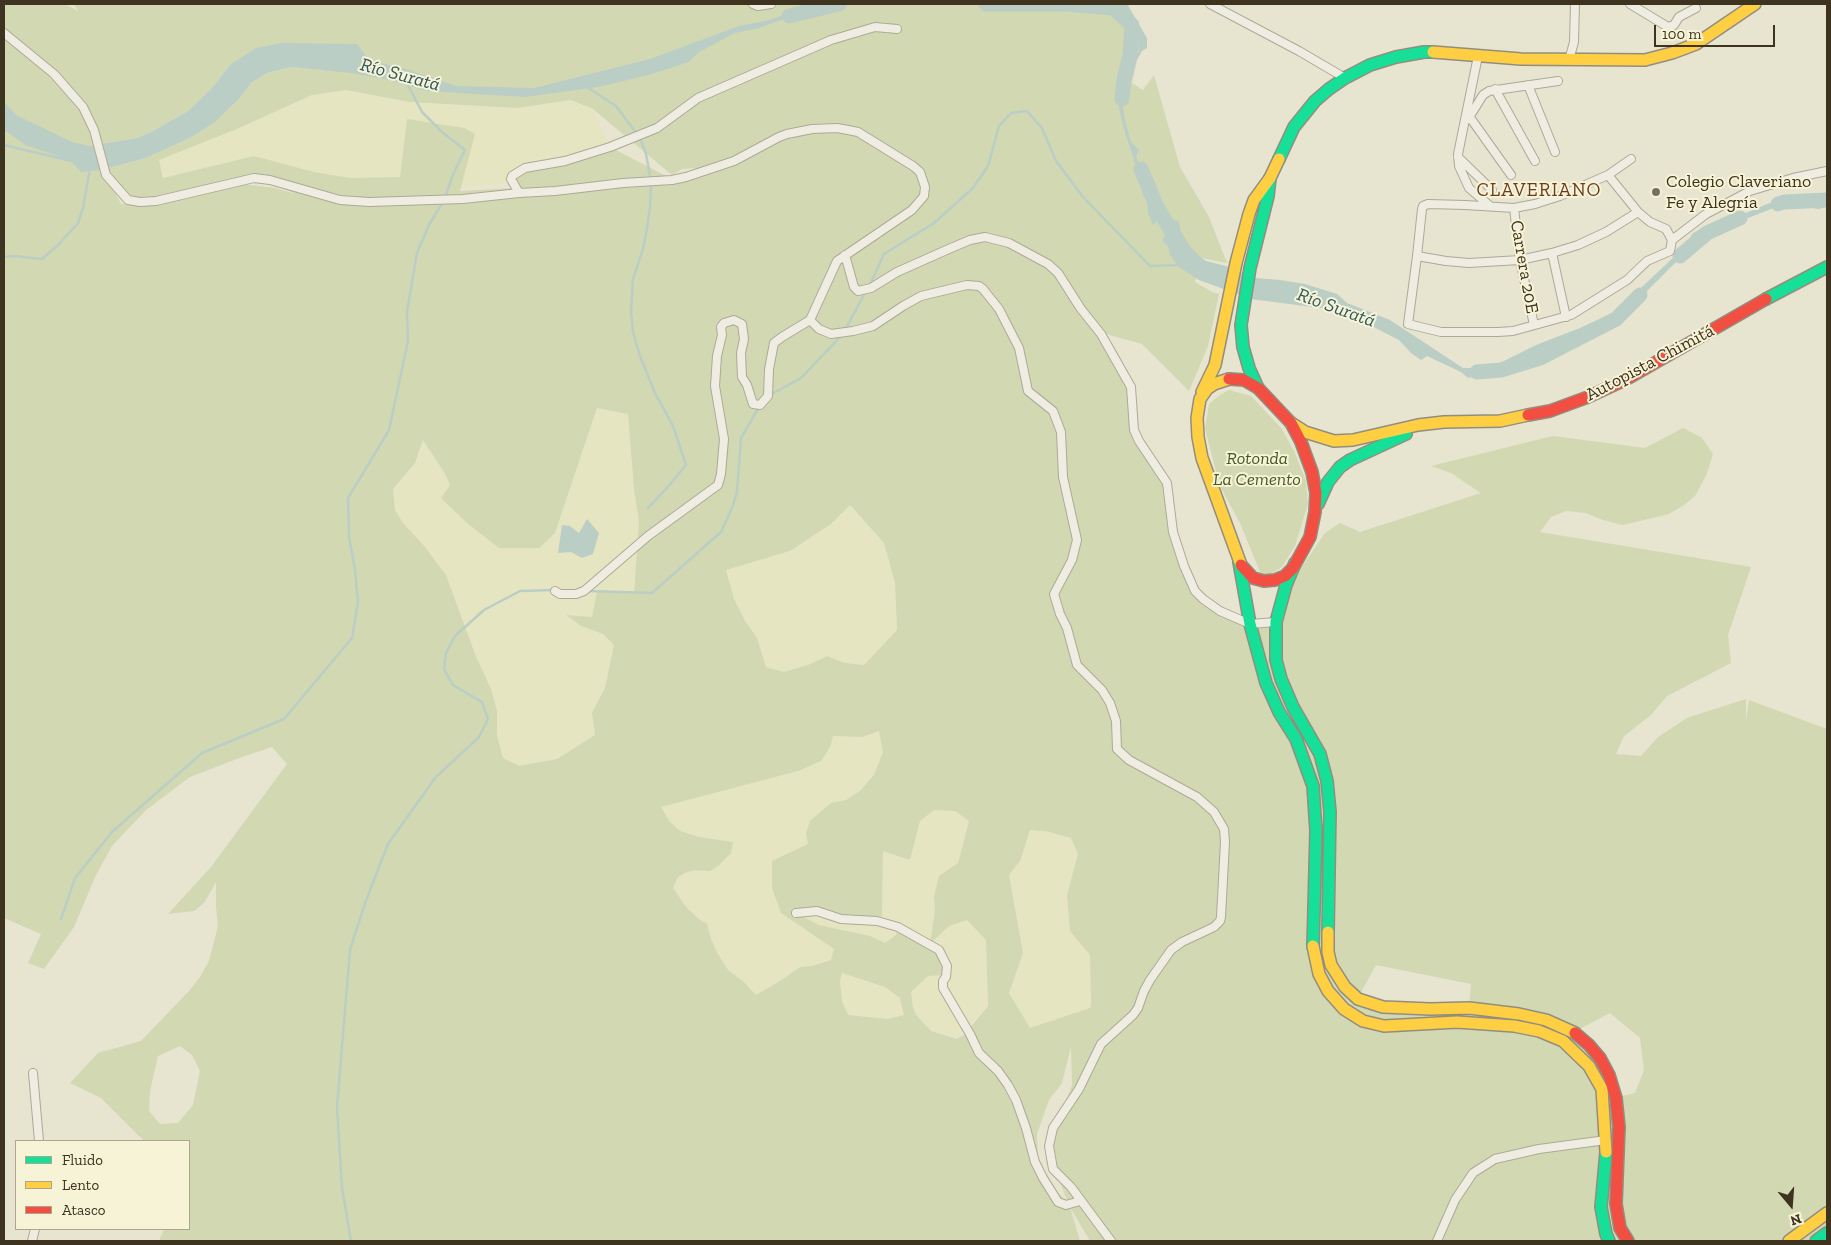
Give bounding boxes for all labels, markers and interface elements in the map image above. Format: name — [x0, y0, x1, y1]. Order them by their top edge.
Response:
scale bar — [1656, 15, 1777, 47]
text: 100 m — [1662, 25, 1701, 43]
water label: Río Suratá — [358, 53, 442, 97]
place label: Colegio Claveriano Fe y Alegría — [1666, 171, 1811, 213]
district label: CLAVERIANO — [1475, 180, 1603, 202]
marker: Colegio Claveriano Fe y Alegría — [1650, 186, 1662, 198]
street label: Carrera 20E — [1505, 219, 1543, 315]
water label: Río Suratá — [1294, 283, 1378, 333]
street label: Autopista Chimitá — [1582, 320, 1718, 406]
park label: Rotonda La Cemento — [1213, 448, 1301, 490]
legend — [15, 1140, 190, 1230]
text: Fluido — [62, 1151, 103, 1169]
text: Lento — [62, 1176, 99, 1194]
north arrow — [1766, 1180, 1816, 1230]
text: Atasco — [62, 1201, 106, 1219]
text: N — [1788, 1210, 1803, 1229]

